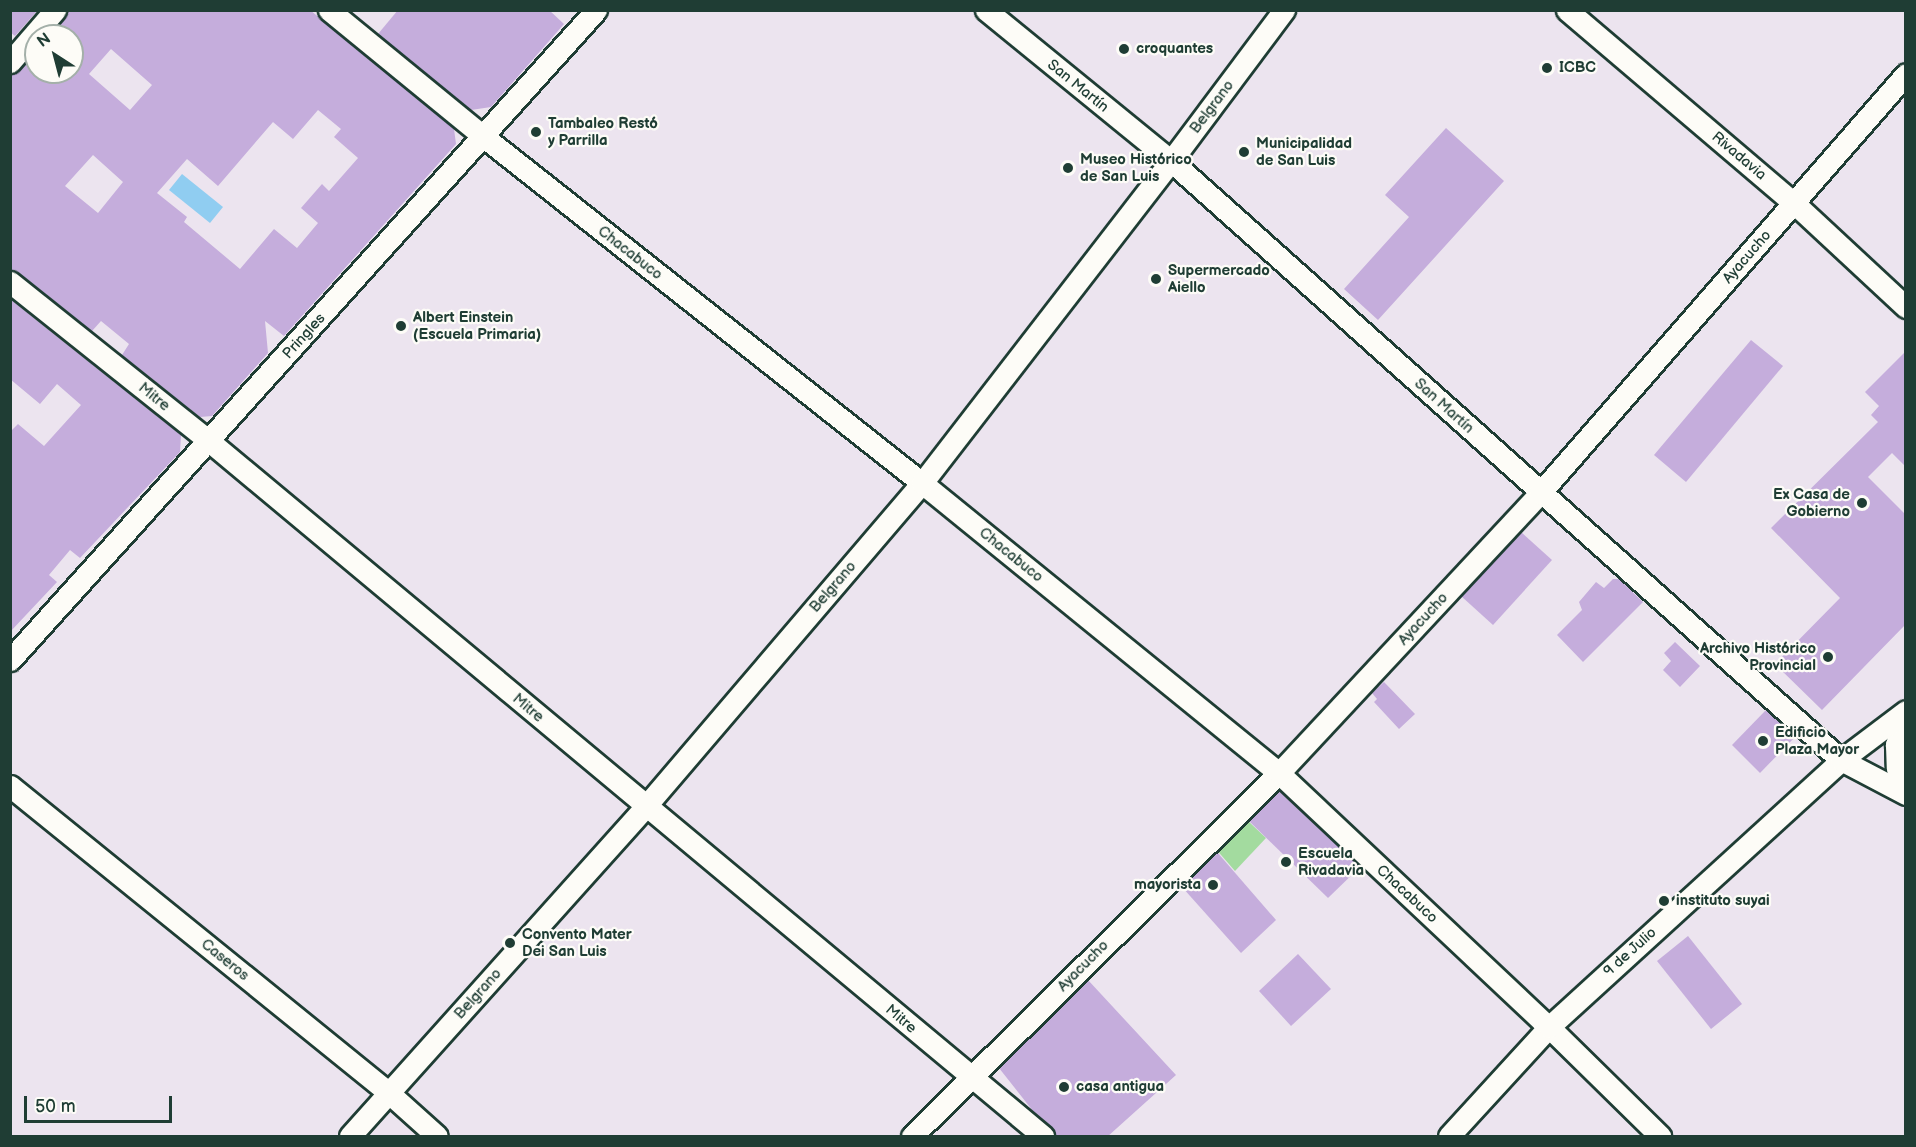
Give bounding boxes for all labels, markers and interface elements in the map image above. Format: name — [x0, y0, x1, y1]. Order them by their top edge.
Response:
north arrow — [24, 24, 84, 84]
text: N — [34, 29, 55, 52]
place label: croquantes — [1136, 40, 1213, 58]
marker: croquantes — [1117, 42, 1131, 56]
street label: San Martín — [1044, 56, 1112, 116]
place label: ICBC — [1559, 59, 1596, 77]
marker: ICBC — [1540, 61, 1554, 75]
street label: Belgrano — [1186, 77, 1238, 137]
place label: Tambaleo Restó y Parrilla — [548, 114, 658, 149]
marker: Tambaleo Restó y Parrilla — [529, 125, 543, 139]
street label: Rivadavia — [1708, 128, 1770, 184]
place label: Municipalidad de San Luis — [1256, 134, 1352, 169]
marker: Municipalidad de San Luis — [1237, 145, 1251, 159]
place label: Museo Histórico de San Luis — [1080, 150, 1192, 185]
marker: Museo Histórico de San Luis — [1061, 161, 1075, 175]
street label: Chacabuco — [594, 222, 666, 284]
street label: Ayacucho — [1719, 227, 1775, 287]
place label: Supermercado Aiello — [1168, 261, 1270, 296]
marker: Supermercado Aiello — [1149, 272, 1163, 286]
place label: Albert Einstein (Escuela Primaria) — [413, 308, 541, 343]
street label: Pringles — [279, 310, 329, 362]
marker: Albert Einstein (Escuela Primaria) — [394, 319, 408, 333]
street label: San Martín — [1411, 375, 1477, 437]
street label: Mitre — [135, 379, 173, 415]
place label: Ex Casa de Gobierno — [1773, 485, 1850, 520]
marker: Ex Casa de Gobierno — [1855, 496, 1869, 510]
street label: Chacabuco — [975, 524, 1047, 586]
street label: Belgrano — [806, 558, 860, 616]
street label: Ayacucho — [1394, 589, 1452, 649]
place label: Archivo Histórico Provincial — [1700, 639, 1816, 674]
marker: Archivo Histórico Provincial — [1821, 650, 1835, 664]
street label: Mitre — [509, 690, 547, 726]
place label: Edificio Plaza Mayor — [1775, 723, 1859, 758]
marker: Edificio Plaza Mayor — [1756, 734, 1770, 748]
place label: Escuela Rivadavia — [1298, 844, 1364, 879]
marker: Escuela Rivadavia — [1279, 855, 1293, 869]
street label: Chacabuco — [1373, 861, 1441, 927]
place label: mayorista — [1134, 876, 1201, 894]
marker: mayorista — [1206, 878, 1220, 892]
place label: instituto suyai — [1676, 892, 1770, 910]
marker: instituto suyai — [1657, 894, 1671, 908]
street label: 9 de Julio — [1600, 923, 1660, 981]
place label: Convento Mater Dei San Luis — [522, 925, 632, 960]
street label: Caseros — [197, 935, 253, 985]
marker: Convento Mater Dei San Luis — [503, 936, 517, 950]
street label: Ayacucho — [1054, 937, 1112, 995]
street label: Belgrano — [451, 965, 505, 1023]
street label: Mitre — [882, 1001, 920, 1037]
place label: casa antigua — [1076, 1078, 1164, 1096]
marker: casa antigua — [1057, 1080, 1071, 1094]
scale bar — [27, 1084, 176, 1122]
text: 50 m — [35, 1096, 76, 1117]

